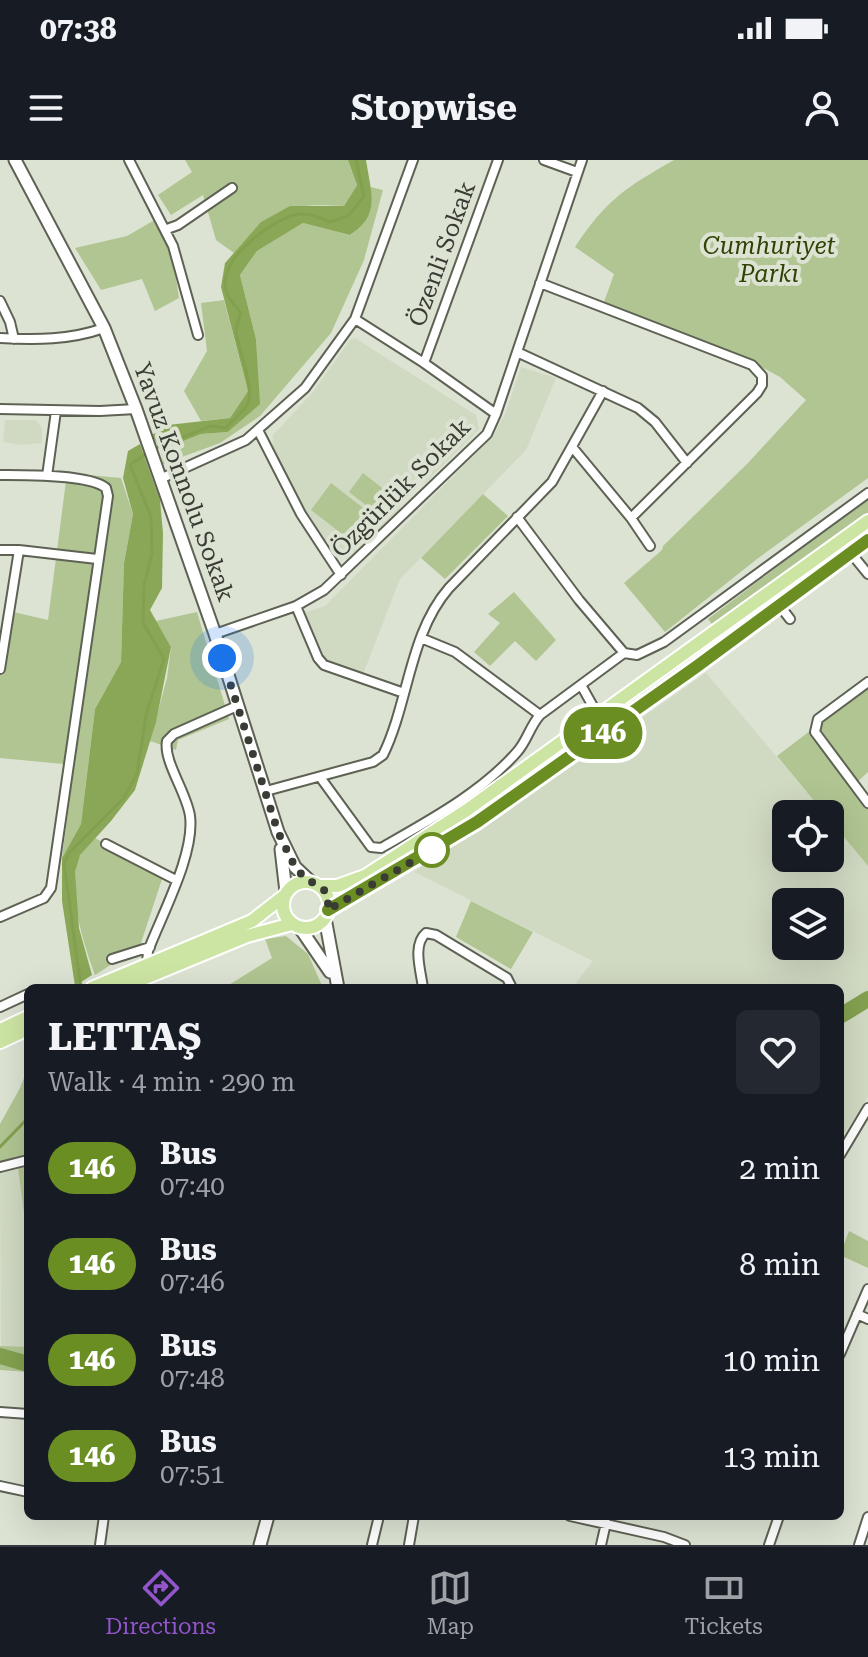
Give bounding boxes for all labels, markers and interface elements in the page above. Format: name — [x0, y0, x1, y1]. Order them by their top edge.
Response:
text: 07:38 — [40, 11, 117, 46]
icon: menu — [24, 86, 68, 130]
icon: person — [800, 86, 844, 130]
text: Stopwise — [351, 87, 517, 129]
street label: Özenli Sokak — [402, 177, 481, 330]
park label: Cumhuriyet Parkı — [703, 232, 835, 288]
street label: Yavuz Konnolu Sokak — [128, 359, 240, 605]
street label: Özgürlük Sokak — [325, 412, 476, 563]
your location — [202, 638, 242, 678]
line badge: 146 — [557, 707, 649, 759]
text: 146 — [579, 716, 627, 749]
map controls — [772, 800, 844, 960]
button: locate — [772, 800, 844, 872]
unlabelled marker — [415, 833, 449, 867]
button: layers — [772, 888, 844, 960]
button: heart — [736, 1010, 820, 1094]
text: LETTAŞ — [48, 1015, 201, 1059]
text: Walk · 4 min · 290 m — [48, 1067, 295, 1097]
text: Bus — [160, 1136, 217, 1171]
text: 146 — [68, 1151, 116, 1184]
text: 2 min — [739, 1151, 820, 1186]
text: 07:40 — [160, 1171, 225, 1201]
text: Bus — [160, 1232, 217, 1267]
text: 146 — [68, 1247, 116, 1280]
text: 8 min — [739, 1247, 820, 1282]
text: 07:46 — [160, 1267, 225, 1297]
text: Bus — [160, 1328, 217, 1363]
text: 146 — [68, 1343, 116, 1376]
text: 10 min — [723, 1343, 820, 1378]
text: 07:48 — [160, 1363, 225, 1393]
text: Bus — [160, 1424, 217, 1459]
text: 146 — [68, 1439, 116, 1472]
text: 13 min — [723, 1439, 820, 1474]
text: 07:51 — [160, 1459, 225, 1489]
tab: Directions — [105, 1566, 216, 1639]
tab: Map — [427, 1566, 474, 1639]
tab: Tickets — [685, 1566, 763, 1639]

